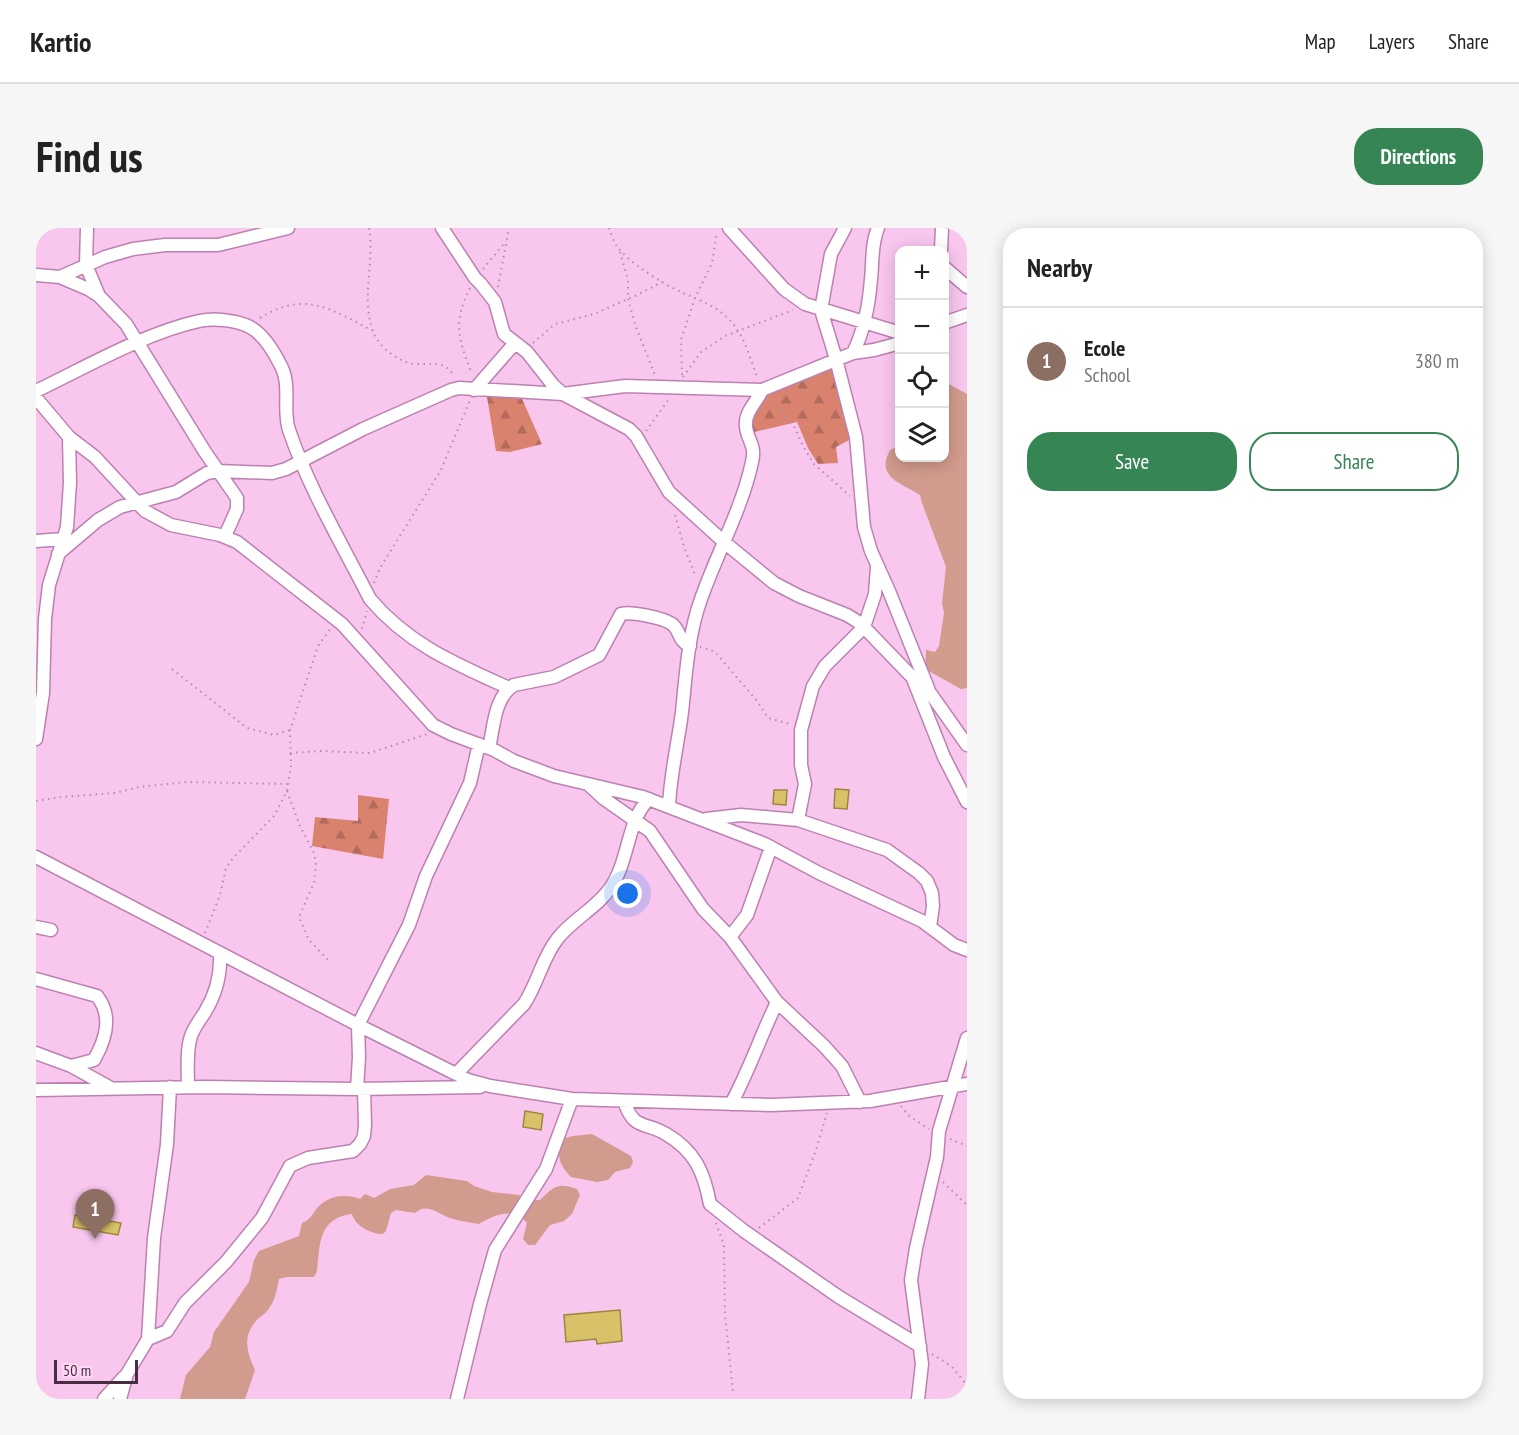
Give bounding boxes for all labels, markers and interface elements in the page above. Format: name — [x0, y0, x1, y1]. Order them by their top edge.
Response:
text: Kartio — [30, 23, 92, 60]
text: Map — [1305, 28, 1336, 55]
text: Layers — [1369, 28, 1415, 55]
text: Share — [1448, 28, 1489, 55]
button: Directions — [1354, 128, 1483, 185]
text: Find us — [36, 129, 143, 184]
map controls — [895, 246, 949, 462]
button: + — [895, 246, 949, 300]
text: Nearby — [1027, 251, 1092, 284]
button: − — [895, 300, 949, 354]
text: Ecole — [1084, 334, 1125, 362]
text: 1 — [1042, 348, 1051, 374]
text: 380 m — [1415, 348, 1459, 374]
button: locate — [895, 354, 949, 408]
text: School — [1084, 362, 1130, 388]
button: layers — [895, 408, 949, 462]
button: Save — [1027, 432, 1237, 491]
button: Share — [1249, 432, 1459, 491]
your location — [613, 879, 642, 908]
pin: 1 — [76, 1190, 114, 1239]
scale bar — [54, 1357, 138, 1384]
text: 50 m — [63, 1360, 91, 1380]

